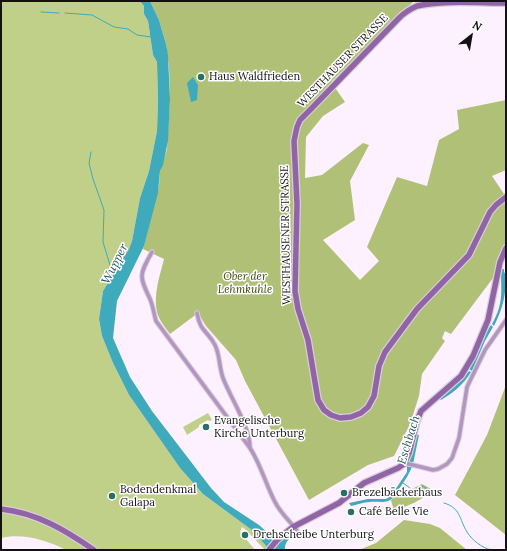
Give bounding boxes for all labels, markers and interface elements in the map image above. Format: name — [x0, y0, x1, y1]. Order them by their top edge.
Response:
street label: WESTHAUSER STRASSE — [295, 12, 391, 110]
north arrow — [451, 16, 491, 56]
text: N — [470, 18, 484, 34]
place label: Haus Waldfrieden — [209, 70, 300, 84]
marker: Haus Waldfrieden — [196, 72, 206, 82]
street label: WESTHAUSENER STRASSE — [278, 165, 294, 305]
water label: Wupper — [99, 241, 131, 287]
park label: Ober der Lehmkuhle — [218, 270, 272, 296]
place label: Evangelische Kirche Unterburg — [214, 414, 304, 440]
water label: Eschbach — [395, 414, 423, 466]
marker: Evangelische Kirche Unterburg — [201, 422, 211, 432]
place label: Bodendenkmal Galapa — [120, 483, 196, 509]
place label: Brezelbäckerhaus — [352, 486, 442, 500]
marker: Brezelbäckerhaus — [339, 488, 349, 498]
marker: Bodendenkmal Galapa — [107, 491, 117, 501]
place label: Café Belle Vie — [359, 505, 429, 519]
marker: Café Belle Vie — [346, 507, 356, 517]
place label: Drehscheibe Unterburg — [253, 528, 374, 542]
marker: Drehscheibe Unterburg — [240, 530, 250, 540]

